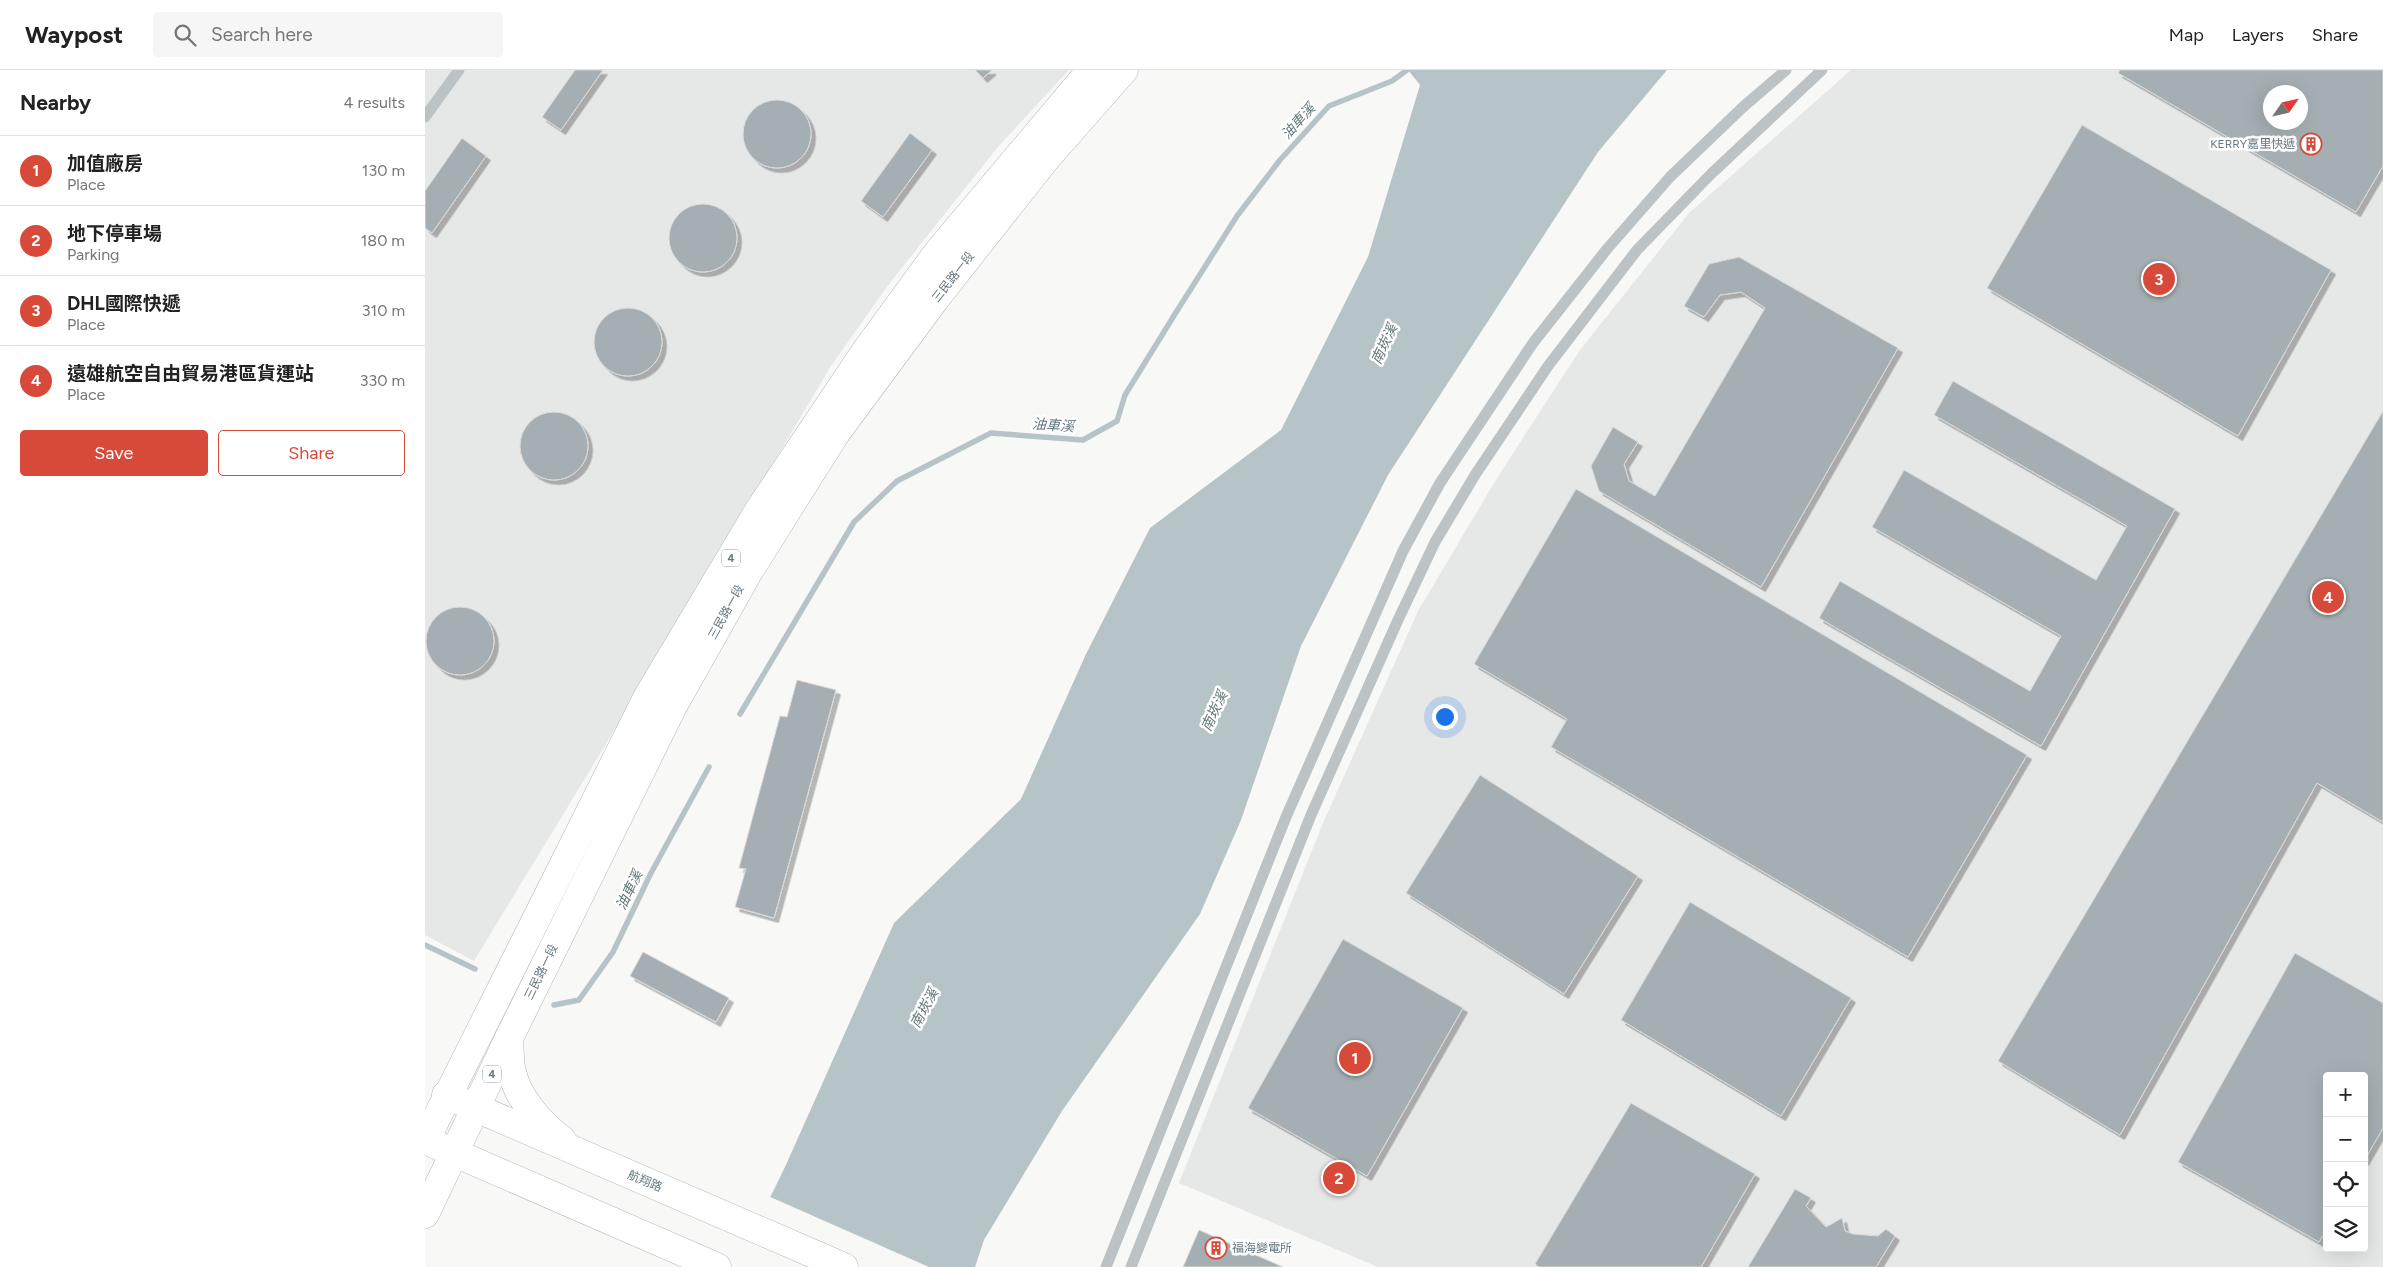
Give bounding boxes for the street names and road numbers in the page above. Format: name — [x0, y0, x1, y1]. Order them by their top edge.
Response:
street label: 三民路一段 — [929, 249, 977, 305]
road number: 4 — [722, 549, 740, 566]
street label: 三民路一段 — [705, 582, 747, 642]
street label: 三民路一段 — [522, 942, 560, 1002]
road number: 4 — [483, 1066, 501, 1082]
street label: 航翔路 — [626, 1168, 664, 1194]

